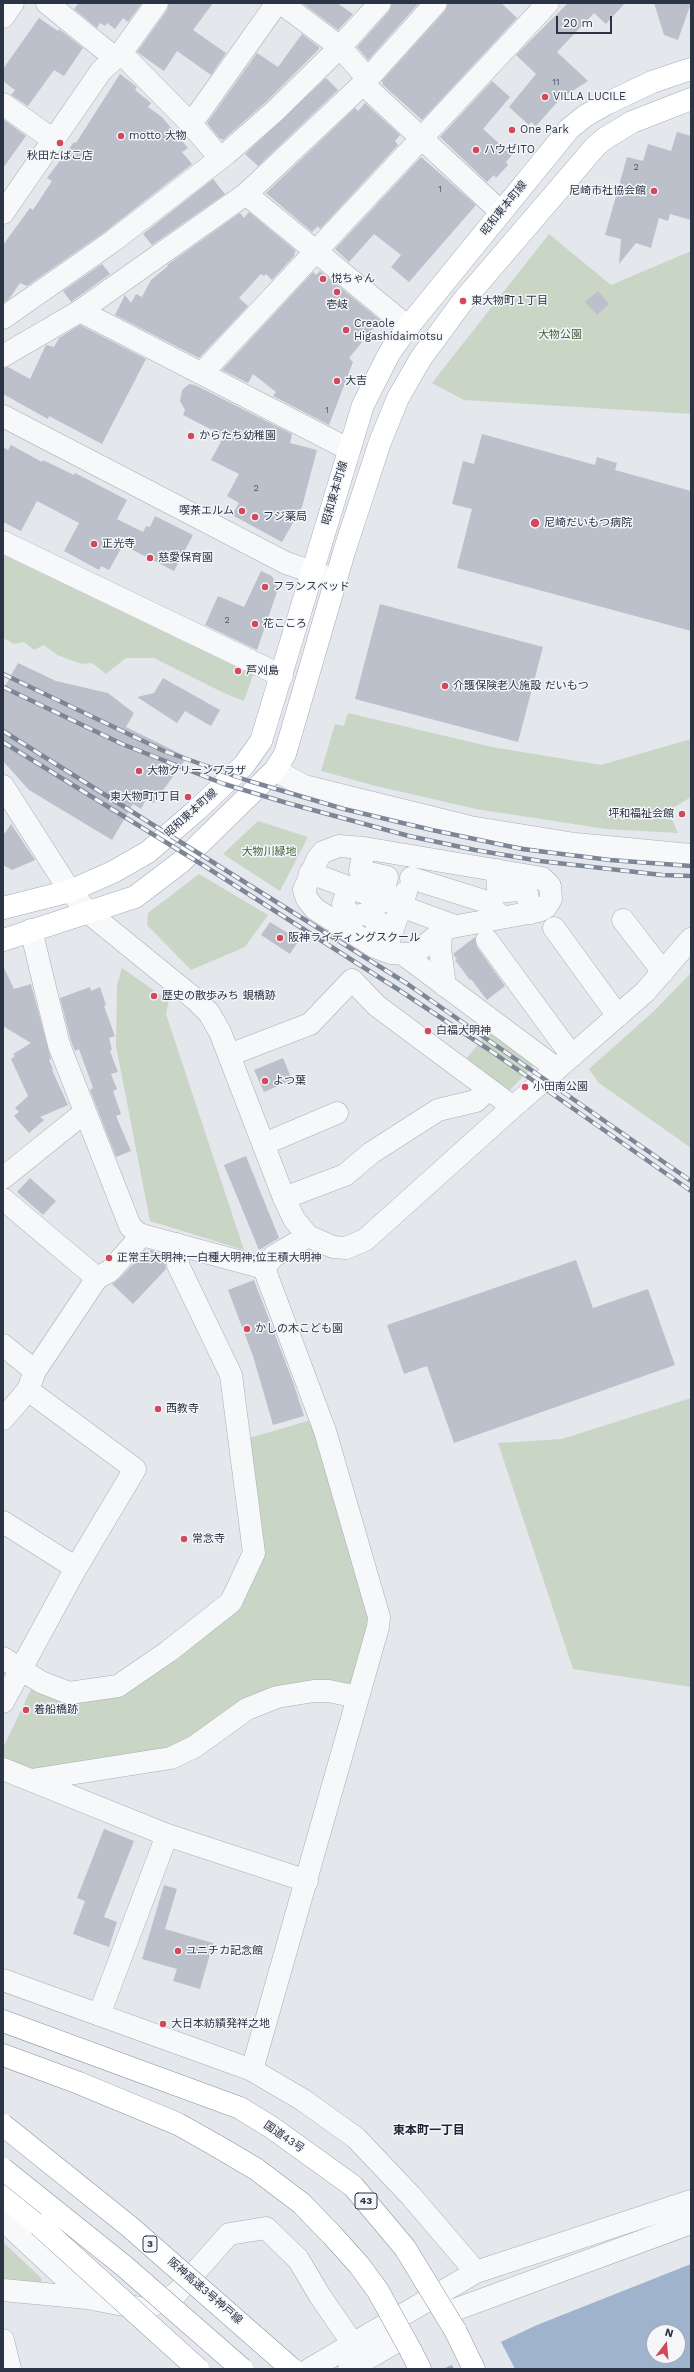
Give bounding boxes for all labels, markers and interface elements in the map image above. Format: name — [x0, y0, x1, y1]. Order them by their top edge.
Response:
scale bar — [558, 8, 614, 34]
text: 20 m — [563, 16, 593, 30]
house number: 11 — [552, 77, 560, 87]
place label: VILLA LUCILE — [553, 90, 626, 104]
marker: VILLA LUCILE — [540, 92, 550, 102]
place label: One Park — [520, 123, 569, 137]
marker: One Park — [507, 125, 517, 135]
place label: motto 大物 — [129, 129, 187, 143]
marker: motto 大物 — [116, 131, 126, 141]
marker: 秋田たばこ店 — [55, 138, 65, 148]
place label: ハウゼITO — [484, 143, 535, 157]
marker: ハウゼITO — [471, 145, 481, 155]
place label: 秋田たばこ店 — [27, 149, 93, 163]
house number: 2 — [633, 162, 639, 172]
street label: 昭和東本町線 — [478, 178, 530, 238]
house number: 1 — [438, 184, 442, 194]
place label: 尼崎市社協会館 — [569, 184, 646, 198]
marker: 尼崎市社協会館 — [649, 186, 659, 196]
place label: 悦ちゃん — [331, 272, 375, 286]
marker: 悦ちゃん — [318, 274, 328, 284]
marker: 壱岐 — [332, 287, 342, 297]
place label: 東大物町１丁目 — [471, 294, 548, 308]
marker: 東大物町１丁目 — [458, 296, 468, 306]
place label: 壱岐 — [326, 298, 348, 312]
place label: Creaole Higashidaimotsu — [354, 317, 443, 343]
marker: Creaole Higashidaimotsu — [341, 325, 351, 335]
park label: 大物公園 — [538, 328, 582, 342]
place label: 大吉 — [345, 374, 367, 388]
marker: 大吉 — [332, 376, 342, 386]
house number: 1 — [325, 405, 329, 415]
place label: からたち幼稚園 — [199, 429, 276, 443]
marker: からたち幼稚園 — [186, 431, 196, 441]
street label: 昭和東本町線 — [320, 459, 350, 527]
house number: 2 — [253, 483, 259, 493]
place label: 喫茶エルム — [179, 504, 234, 518]
marker: 喫茶エルム — [237, 506, 247, 516]
place label: フジ薬局 — [263, 510, 307, 524]
marker: フジ薬局 — [250, 512, 260, 522]
place label: 尼崎だいもつ病院 — [544, 516, 632, 530]
marker: 尼崎だいもつ病院 — [529, 517, 541, 529]
place label: 正光寺 — [102, 537, 135, 551]
marker: 正光寺 — [89, 539, 99, 549]
place label: 慈愛保育園 — [158, 551, 213, 565]
marker: 慈愛保育園 — [145, 553, 155, 563]
place label: フランスベッド — [273, 580, 350, 594]
marker: フランスベッド — [260, 582, 270, 592]
house number: 2 — [224, 615, 230, 625]
place label: 花こころ — [263, 617, 307, 631]
marker: 花こころ — [250, 619, 260, 629]
place label: 芦刈島 — [246, 664, 279, 678]
marker: 芦刈島 — [233, 666, 243, 676]
place label: 介護保険老人施設 だいもつ — [453, 679, 589, 693]
marker: 介護保険老人施設 だいもつ — [440, 681, 450, 691]
place label: 大物グリーンプラザ — [147, 764, 246, 778]
marker: 大物グリーンプラザ — [134, 766, 144, 776]
street label: 昭和東本町線 — [162, 786, 220, 840]
place label: 東大物町1丁目 — [110, 790, 180, 804]
marker: 東大物町1丁目 — [183, 792, 193, 802]
place label: 坪和福祉会館 — [608, 807, 674, 821]
marker: 坪和福祉会館 — [677, 809, 687, 819]
park label: 大物川緑地 — [242, 845, 296, 859]
place label: 阪神ライディングスクール — [288, 931, 420, 945]
marker: 阪神ライディングスクール — [275, 933, 285, 943]
place label: 歴史の散歩みち 蜆橋跡 — [162, 989, 276, 1003]
marker: 歴史の散歩みち 蜆橋跡 — [149, 991, 159, 1001]
place label: 白福大明神 — [436, 1024, 491, 1038]
marker: 白福大明神 — [423, 1026, 433, 1036]
place label: よつ葉 — [273, 1074, 306, 1088]
marker: よつ葉 — [260, 1076, 270, 1086]
place label: 小田南公園 — [533, 1080, 588, 1094]
marker: 小田南公園 — [520, 1082, 530, 1092]
place label: 正常王大明神;一白種大明神;位王積大明神 — [117, 1251, 322, 1265]
marker: 正常王大明神;一白種大明神;位王積大明神 — [104, 1253, 114, 1263]
place label: かしの木こども園 — [255, 1322, 343, 1336]
marker: かしの木こども園 — [242, 1324, 252, 1334]
place label: 西教寺 — [166, 1402, 199, 1416]
marker: 西教寺 — [153, 1404, 163, 1414]
place label: 常念寺 — [192, 1532, 225, 1546]
marker: 常念寺 — [179, 1534, 189, 1544]
place label: 着船橋跡 — [34, 1703, 78, 1717]
marker: 着船橋跡 — [21, 1705, 31, 1715]
place label: ユニチカ記念館 — [186, 1944, 263, 1958]
marker: ユニチカ記念館 — [173, 1946, 183, 1956]
place label: 大日本紡績発祥之地 — [171, 2017, 270, 2031]
marker: 大日本紡績発祥之地 — [158, 2019, 168, 2029]
street label: 国道43号 — [261, 2119, 307, 2155]
district label: 東本町一丁目 — [393, 2123, 465, 2137]
road number: 43 — [355, 2193, 377, 2209]
road number: 3 — [143, 2236, 157, 2252]
street label: 阪神高速3号神戸線 — [165, 2255, 245, 2327]
north arrow — [646, 2324, 686, 2364]
text: N — [663, 2326, 675, 2340]

